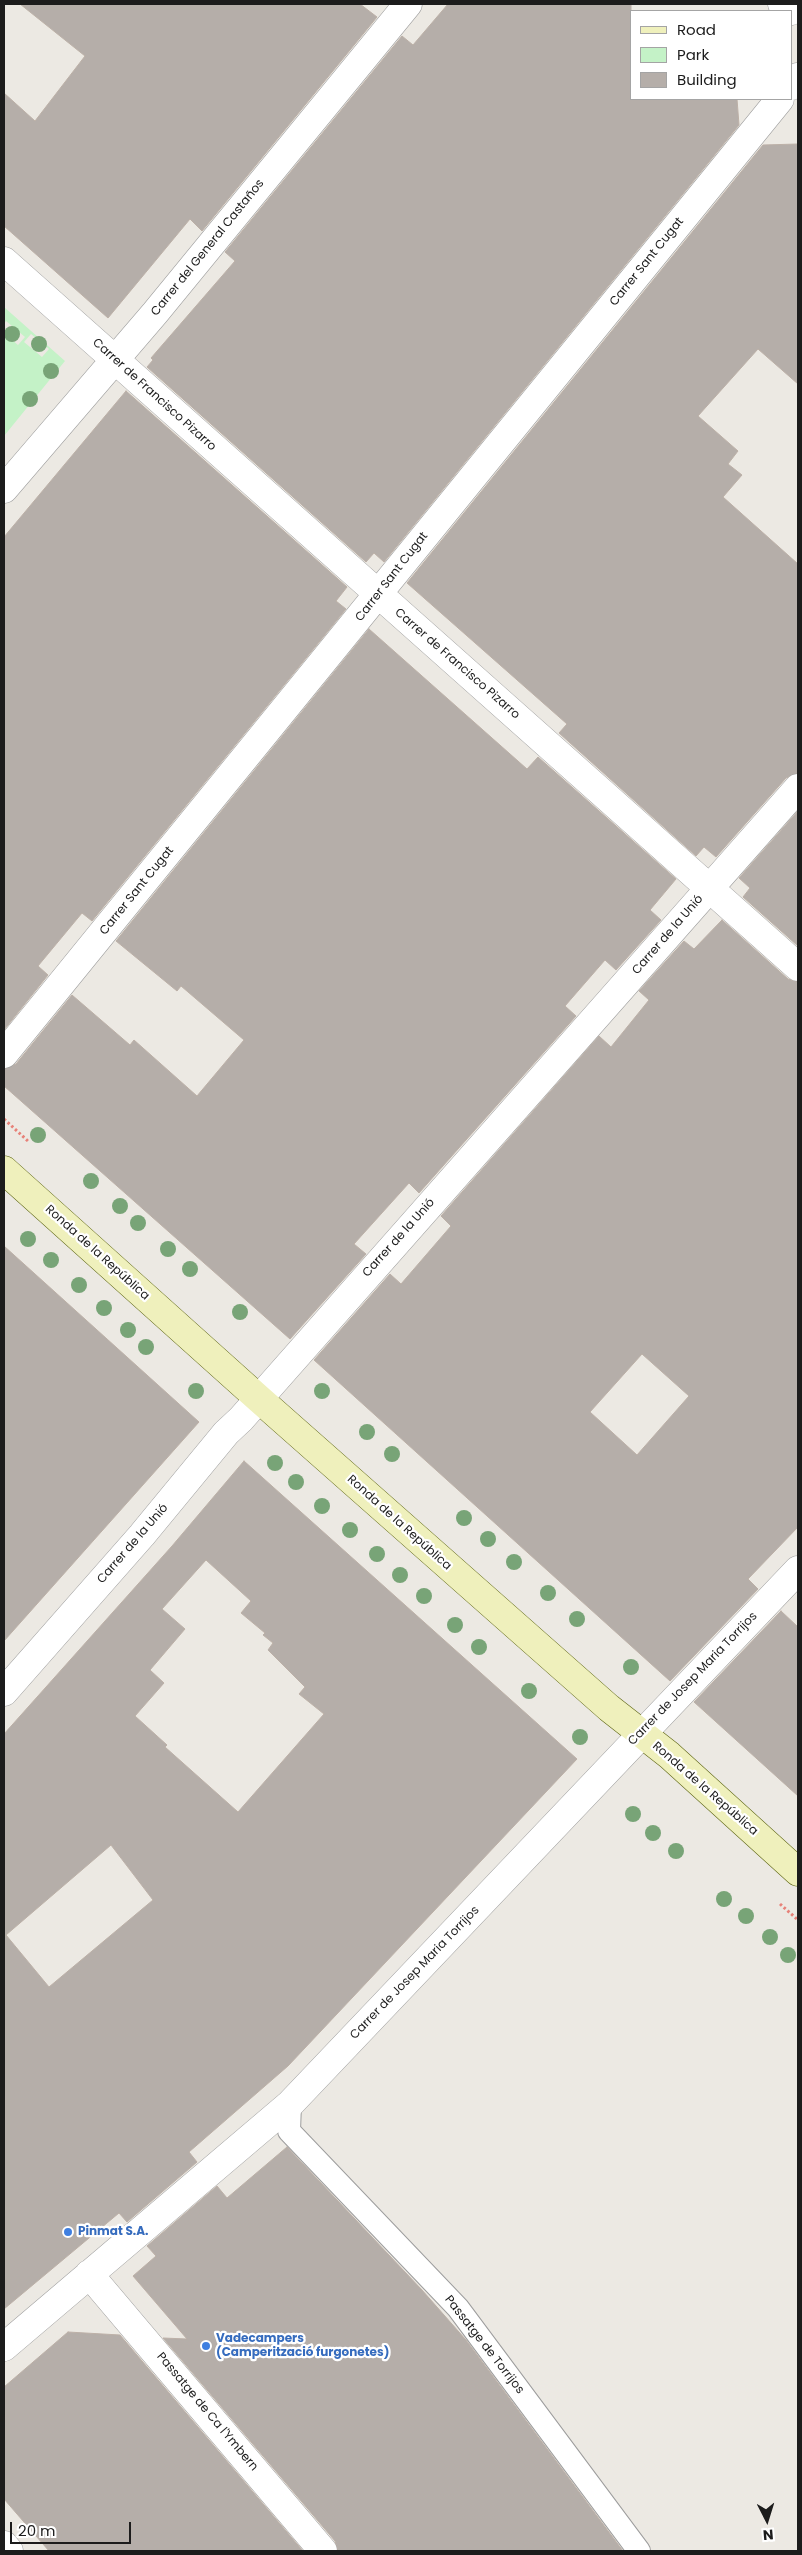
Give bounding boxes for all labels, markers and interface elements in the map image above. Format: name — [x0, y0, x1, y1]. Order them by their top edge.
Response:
legend — [630, 10, 792, 100]
text: Road — [677, 19, 716, 40]
text: Park — [677, 44, 709, 65]
text: Building — [677, 69, 737, 90]
street label: Carrer del General Castaños — [148, 177, 268, 319]
street label: Carrer Sant Cugat — [607, 215, 687, 309]
street label: Carrer de Francisco Pizarro — [89, 336, 219, 454]
street label: Carrer Sant Cugat — [353, 529, 431, 625]
street label: Carrer de Francisco Pizarro — [391, 606, 523, 722]
street label: Carrer Sant Cugat — [97, 844, 177, 938]
street label: Carrer de la Unió — [629, 892, 707, 978]
street label: Carrer de la Unió — [360, 1196, 438, 1280]
street label: Ronda de la República — [42, 1202, 152, 1304]
street label: Ronda de la República — [344, 1472, 454, 1574]
street label: Carrer de la Unió — [94, 1501, 172, 1587]
street label: Carrer de Josep Maria Torrijos — [625, 1609, 761, 1749]
street label: Ronda de la República — [649, 1739, 761, 1839]
street label: Carrer de Josep Maria Torrijos — [347, 1903, 483, 2043]
place label: Pinmat S.A. — [78, 2225, 148, 2239]
marker: Pinmat S.A. — [62, 2226, 74, 2238]
street label: Passatge de Torrijos — [441, 2293, 527, 2397]
place label: Vadecampers (Camperització furgonetes) — [216, 2332, 389, 2360]
marker: Vadecampers (Camperització furgonetes) — [200, 2340, 212, 2352]
street label: Passatge de Ca l'Ymbern — [153, 2350, 261, 2474]
north arrow — [742, 2495, 792, 2545]
scale bar — [12, 2512, 134, 2544]
text: 20 m — [18, 2520, 56, 2541]
text: N — [762, 2525, 774, 2545]

